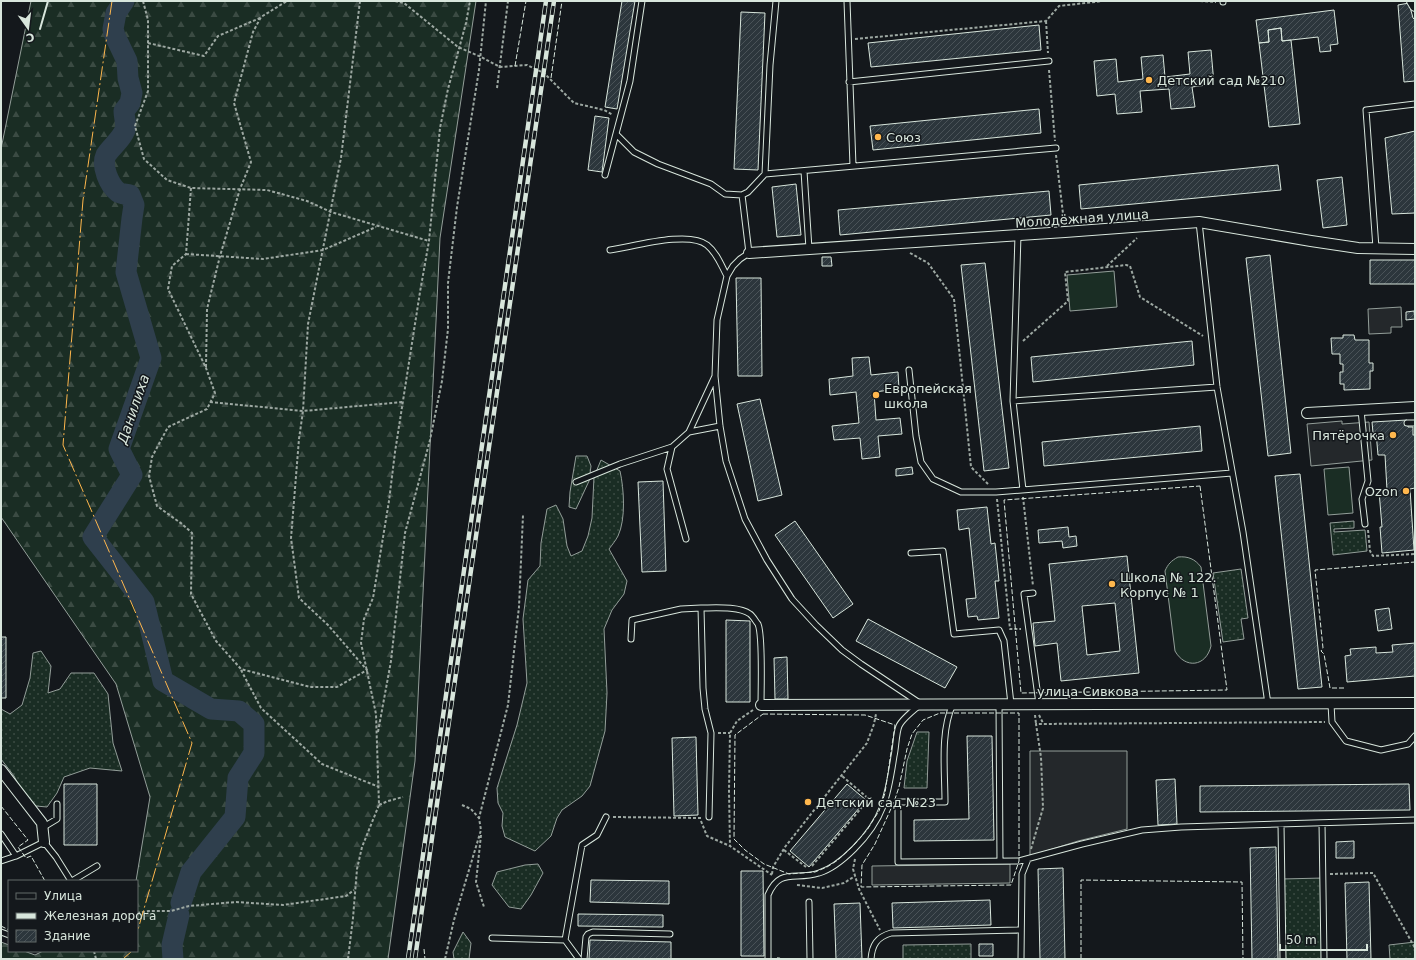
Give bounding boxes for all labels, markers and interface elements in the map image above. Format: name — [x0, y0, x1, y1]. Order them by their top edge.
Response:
north arrow — [8, 8, 48, 48]
text: С — [25, 30, 36, 45]
place label: Детский сад №210 — [1157, 73, 1285, 88]
marker: Детский сад №210 — [1144, 75, 1154, 85]
place label: Союз — [886, 130, 921, 145]
marker: Союз — [873, 132, 883, 142]
street label: Молодёжная улица — [1015, 206, 1149, 231]
water label: Данилиха — [113, 372, 152, 447]
place label: Европейская школа — [884, 381, 972, 411]
marker: Европейская школа — [871, 390, 881, 400]
place label: Пятёрочка — [1312, 428, 1385, 443]
marker: Пятёрочка — [1388, 430, 1398, 440]
place label: Ozon — [1365, 484, 1398, 499]
marker: Ozon — [1401, 486, 1411, 496]
place label: Школа № 122. Корпус № 1 — [1120, 570, 1217, 600]
marker: Школа № 122. Корпус № 1 — [1107, 579, 1117, 589]
street label: улица Сивкова — [1037, 684, 1139, 699]
place label: Детский сад №23 — [816, 795, 936, 810]
marker: Детский сад №23 — [803, 797, 813, 807]
legend — [8, 880, 138, 952]
text: Улица — [44, 889, 82, 903]
text: Железная дорога — [44, 909, 156, 923]
scale bar — [1280, 926, 1367, 952]
text: Здание — [44, 929, 90, 943]
text: 50 m — [1286, 933, 1317, 947]

